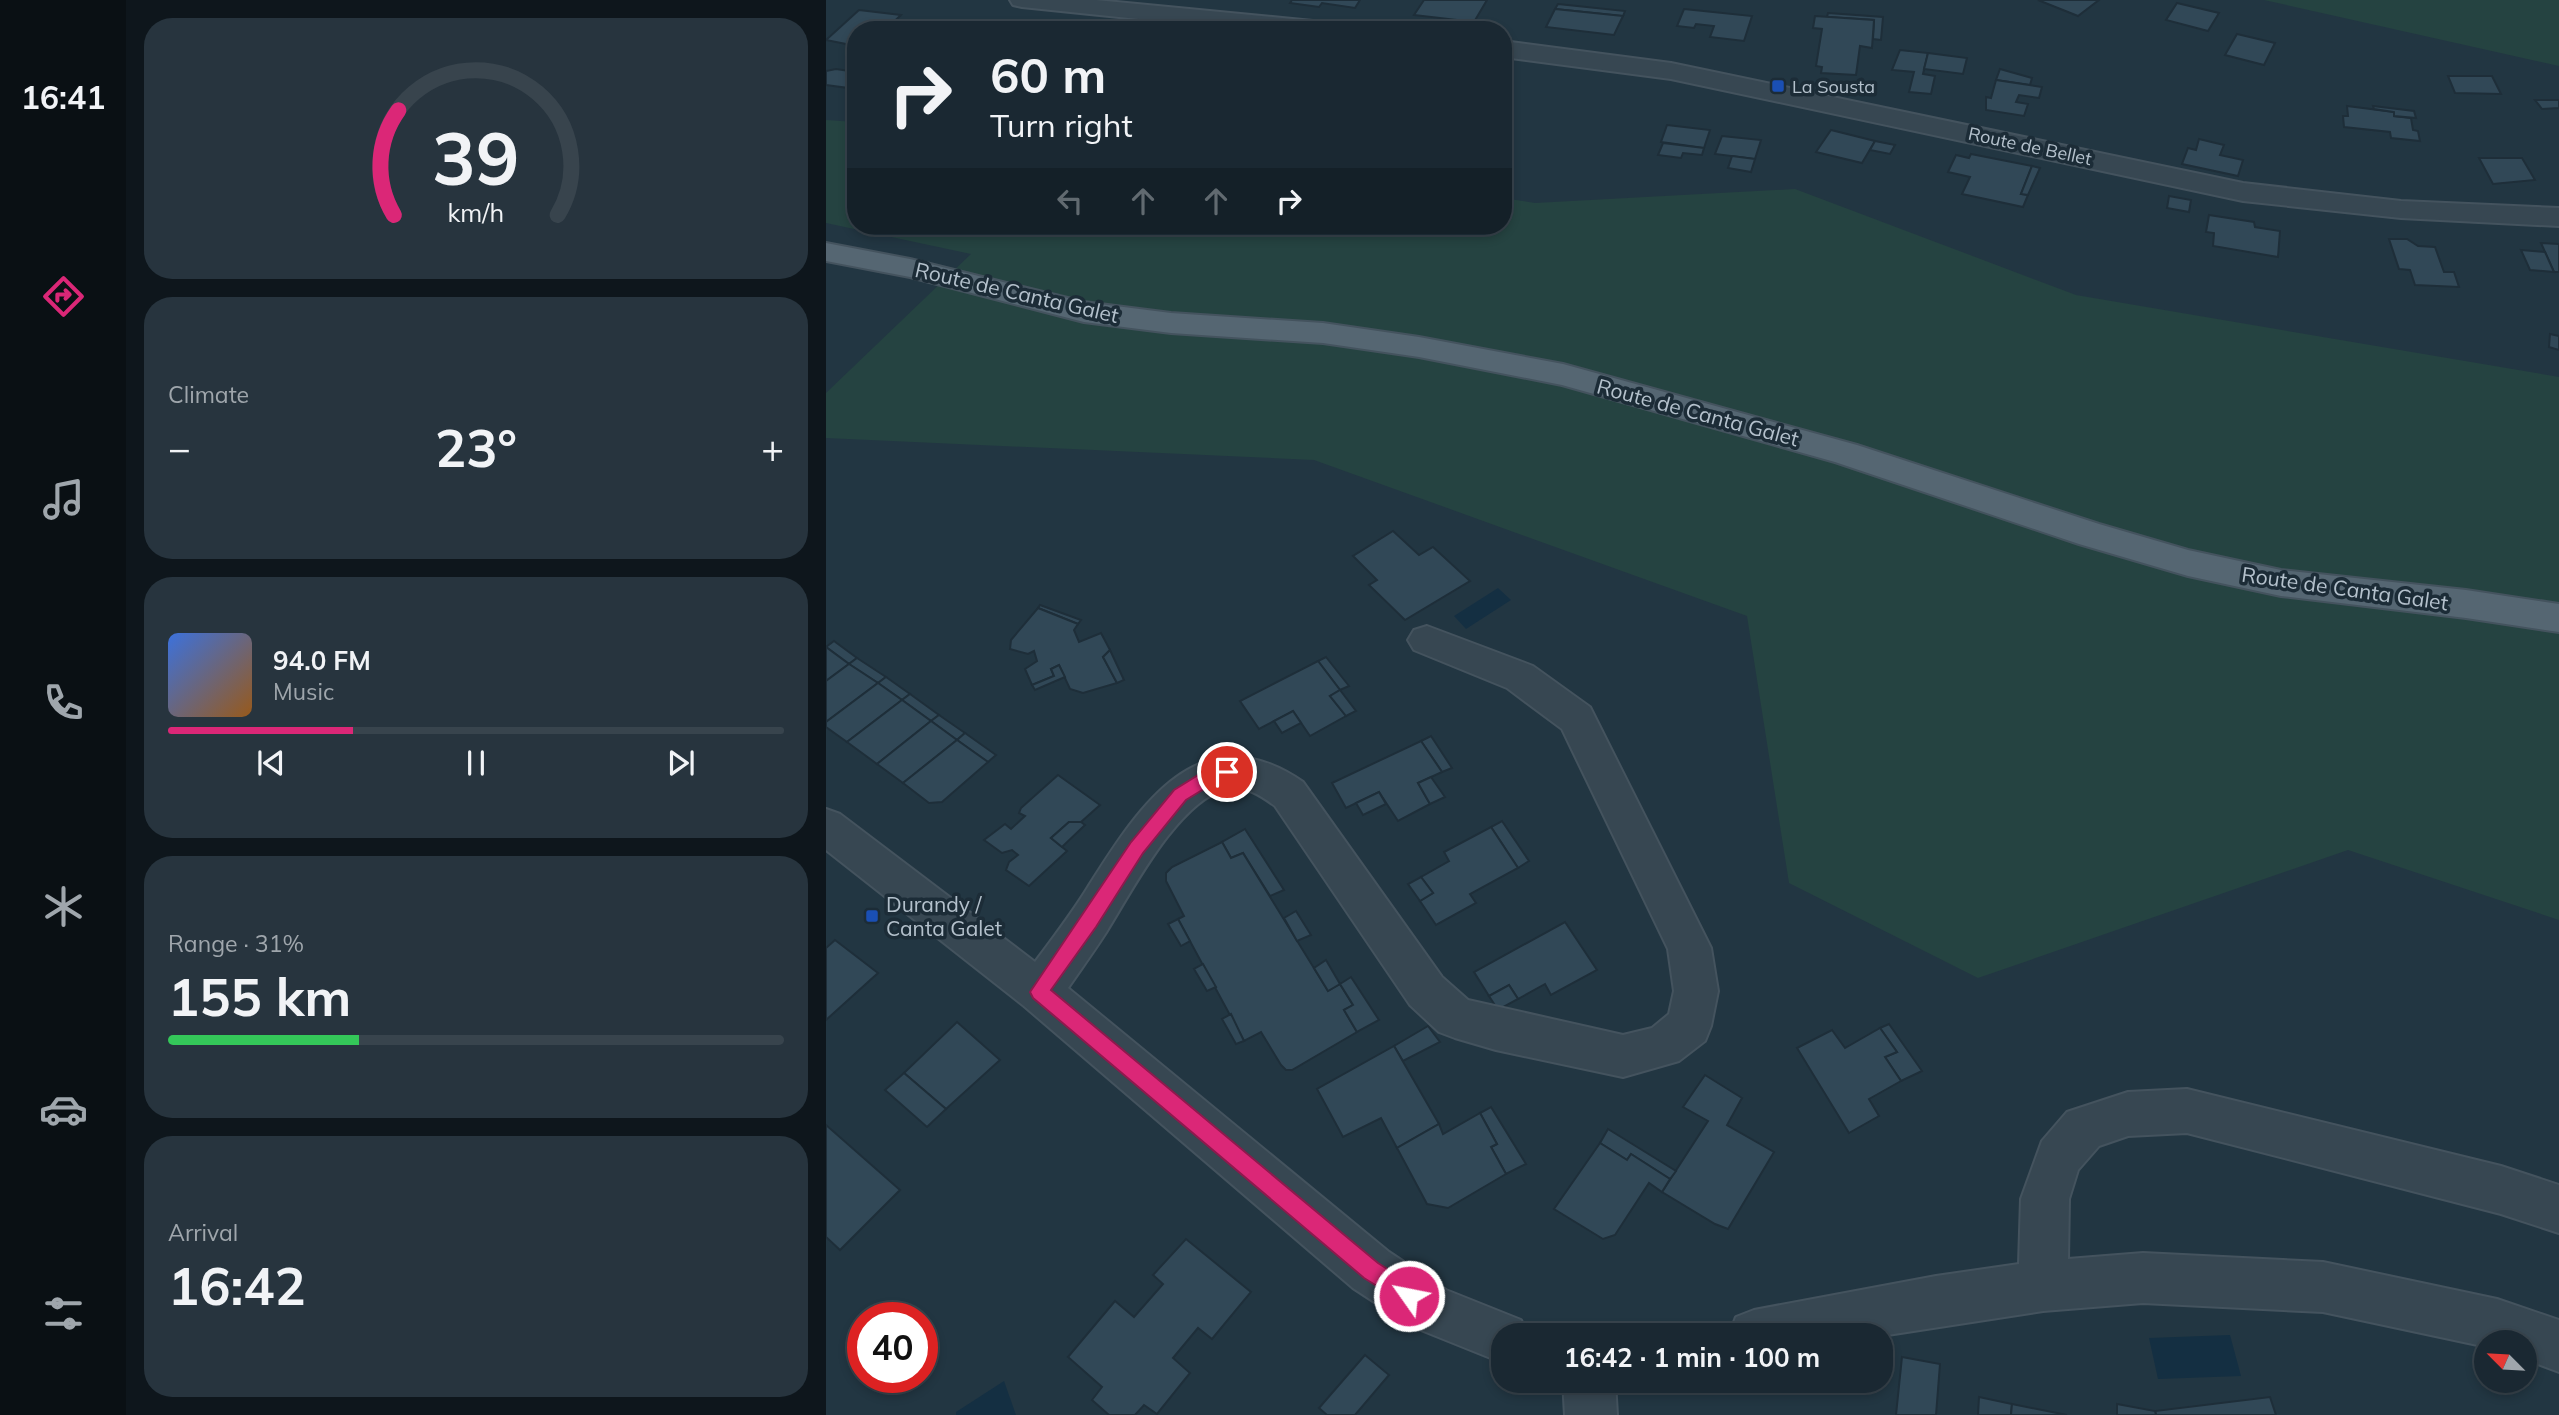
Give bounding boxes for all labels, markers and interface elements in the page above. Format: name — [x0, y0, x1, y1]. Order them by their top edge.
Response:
text: 60 m — [990, 44, 1106, 105]
icon: right — [875, 49, 966, 140]
place label: La Sousta — [1792, 75, 1875, 98]
text: 16:41 — [21, 77, 105, 117]
marker: La Sousta — [1770, 78, 1786, 94]
text: Turn right — [990, 105, 1133, 145]
text: 39 — [432, 112, 520, 203]
street label: Route de Bellet — [1966, 122, 2094, 170]
icon: left — [1051, 182, 1089, 220]
icon: ahead — [1124, 182, 1162, 220]
icon: ahead — [1197, 182, 1235, 220]
icon: right — [1270, 182, 1308, 220]
text: km/h — [448, 197, 504, 228]
street label: Route de Canta Galet — [913, 256, 1121, 328]
icon: directions — [39, 272, 88, 321]
street label: Route de Canta Galet — [1594, 373, 1802, 451]
text: Climate — [168, 380, 249, 409]
text: 23° — [435, 415, 517, 480]
text: − — [168, 424, 191, 472]
text: + — [761, 424, 784, 472]
icon: music — [39, 475, 88, 524]
street label: Route de Canta Galet — [2240, 561, 2450, 615]
text: 94.0 FM — [273, 644, 371, 677]
text: Music — [273, 677, 334, 706]
icon: phone — [39, 678, 88, 727]
pin — [1197, 742, 1257, 802]
icon: previous — [252, 744, 290, 782]
icon: pause — [457, 744, 495, 782]
icon: next — [662, 744, 700, 782]
icon: arrive — [1208, 753, 1246, 791]
icon: climate — [39, 882, 88, 931]
place label: Durandy / Canta Galet — [886, 891, 1002, 941]
marker: Durandy / Canta Galet — [864, 908, 880, 924]
text: Range · 31% — [168, 929, 304, 958]
text: 155 km — [168, 964, 351, 1029]
icon: car — [39, 1085, 88, 1134]
text: Arrival — [168, 1218, 238, 1247]
text: 16:42 — [168, 1253, 306, 1318]
position arrow — [1372, 1259, 1446, 1333]
icon: filters — [39, 1289, 88, 1338]
speed limit sign: 40 — [847, 1302, 938, 1393]
north arrow — [2474, 1330, 2538, 1393]
map controls — [2474, 1330, 2537, 1393]
text: 16:42 · 1 min · 100 m — [1564, 1341, 1820, 1374]

